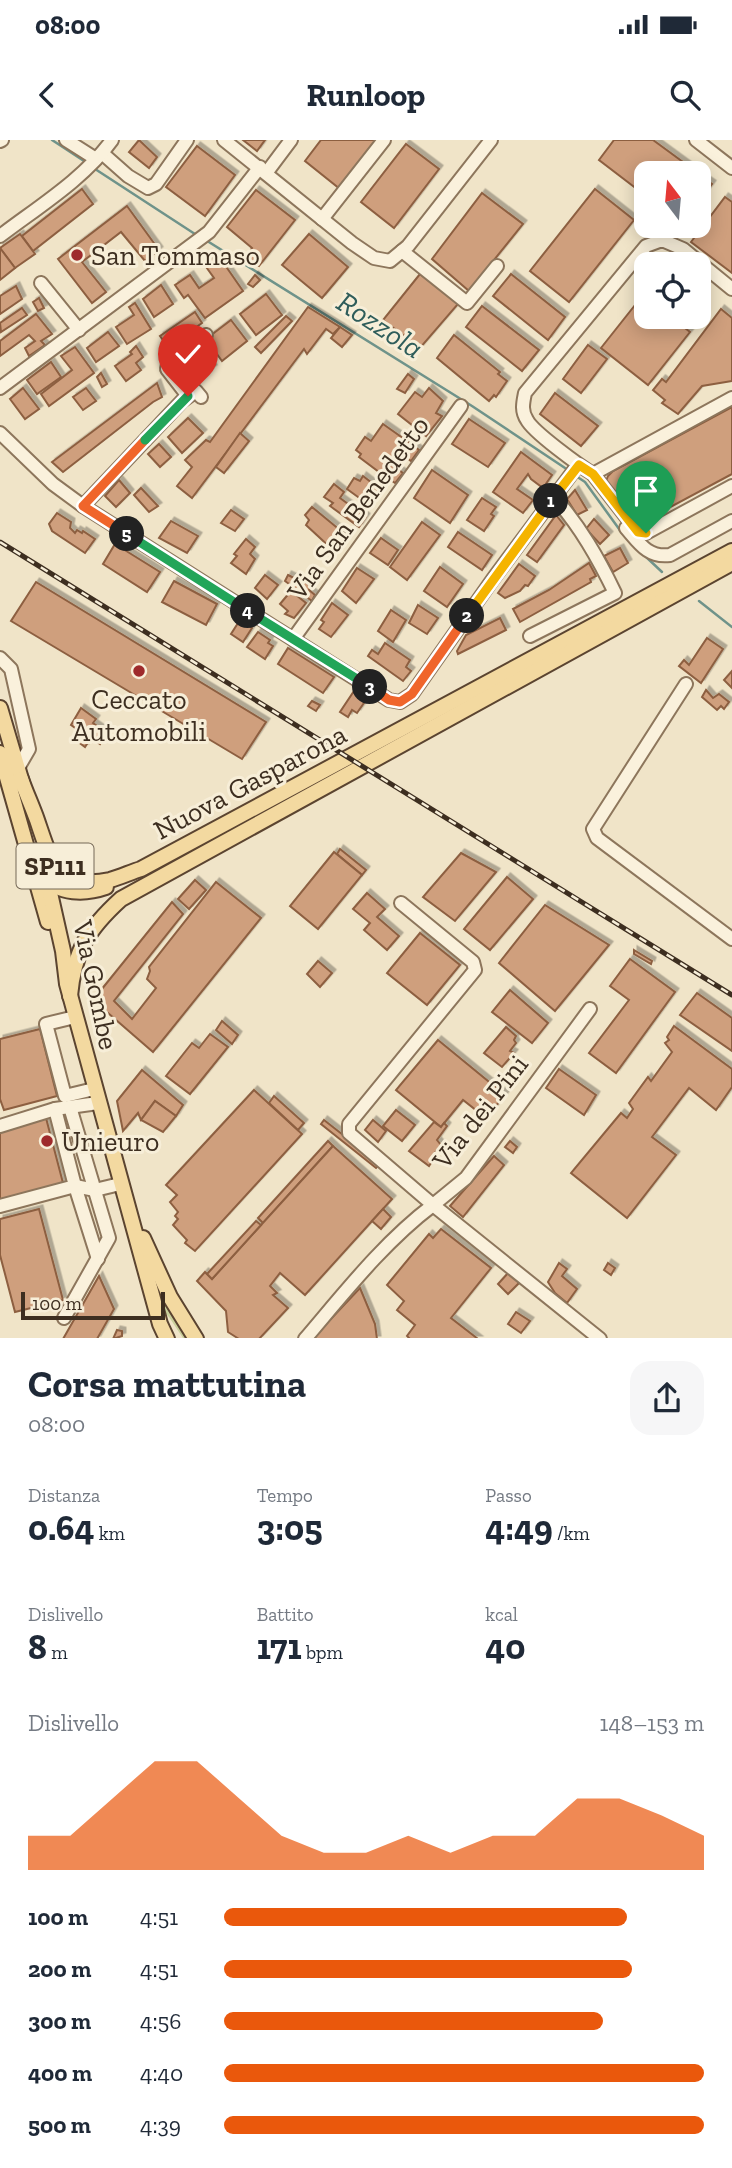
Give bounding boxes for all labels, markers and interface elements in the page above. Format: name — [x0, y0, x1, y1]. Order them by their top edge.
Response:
text: 08:00 — [35, 9, 100, 41]
icon: back — [28, 76, 66, 114]
text: Runloop — [307, 76, 425, 114]
icon: search — [666, 76, 704, 114]
north arrow — [634, 161, 710, 238]
map controls — [634, 161, 711, 329]
place label: San Tommaso — [91, 239, 260, 272]
marker: San Tommaso — [69, 247, 85, 263]
button: locate — [634, 252, 711, 329]
water label: Rozzola — [330, 284, 430, 366]
pin — [158, 324, 218, 396]
icon: check — [169, 335, 207, 373]
street label: Via San Benedetto — [280, 410, 436, 607]
pin — [616, 461, 676, 533]
icon: arrive — [627, 472, 665, 510]
pin: 1 — [534, 484, 568, 518]
text: 1 — [547, 489, 554, 512]
pin: 5 — [110, 516, 144, 552]
text: 5 — [122, 522, 131, 545]
pin: 4 — [230, 594, 266, 629]
pin: 2 — [449, 598, 484, 634]
text: 4 — [242, 599, 253, 622]
text: 2 — [461, 604, 472, 627]
marker: Ceccato Automobili — [131, 663, 147, 679]
pin: 3 — [352, 670, 388, 704]
text: 3 — [364, 675, 375, 698]
place label: Ceccato Automobili — [72, 683, 207, 748]
street label: Nuova Gasparona — [148, 717, 352, 847]
road number: SP111 — [16, 844, 94, 888]
street label: Via Gombe — [66, 916, 126, 1053]
street label: Via dei Pini — [425, 1048, 535, 1176]
place label: Unieuro — [61, 1125, 159, 1158]
marker: Unieuro — [39, 1133, 55, 1149]
scale bar — [21, 1290, 164, 1321]
text: 100 m — [32, 1292, 82, 1315]
text: Corsa mattutina — [28, 1361, 306, 1407]
button: share — [630, 1361, 704, 1435]
text: 08:00 — [28, 1410, 85, 1438]
text: Distanza — [28, 1484, 100, 1507]
text: Tempo — [257, 1484, 313, 1507]
text: Passo — [485, 1484, 532, 1507]
text: 0.64 — [28, 1507, 94, 1549]
text: 3:05 — [257, 1507, 322, 1549]
text: 4:49 — [485, 1507, 553, 1549]
text: km — [94, 1522, 125, 1545]
text: /km — [553, 1522, 590, 1545]
text: Dislivello — [28, 1603, 103, 1626]
text: Battito — [257, 1603, 314, 1626]
text: kcal — [485, 1603, 518, 1626]
text: 8 — [28, 1626, 47, 1668]
text: 171 — [257, 1626, 302, 1668]
text: 40 — [485, 1626, 525, 1668]
text: m — [47, 1641, 68, 1664]
text: bpm — [302, 1641, 343, 1664]
text: Dislivello — [28, 1709, 119, 1737]
text: 148–153 m — [600, 1709, 704, 1737]
text: 100 m — [28, 1903, 88, 1931]
text: 4:51 — [140, 1903, 178, 1931]
text: 200 m — [28, 1955, 91, 1983]
text: 4:51 — [140, 1955, 178, 1983]
text: 300 m — [28, 2007, 91, 2035]
text: 4:56 — [140, 2007, 182, 2035]
text: 400 m — [28, 2059, 92, 2087]
text: 4:40 — [140, 2059, 183, 2087]
text: 500 m — [28, 2111, 91, 2139]
text: 4:39 — [140, 2111, 181, 2139]

